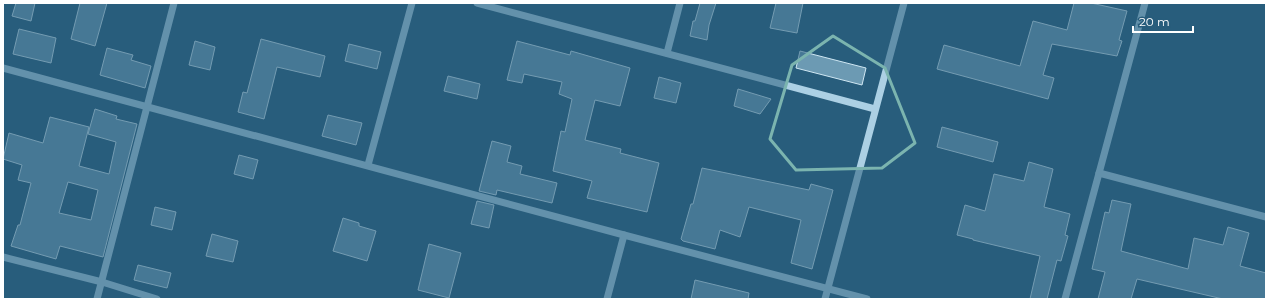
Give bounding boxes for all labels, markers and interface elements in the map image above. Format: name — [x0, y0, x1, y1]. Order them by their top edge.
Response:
scale bar — [1133, 8, 1193, 34]
text: 20 m — [1139, 14, 1170, 29]

